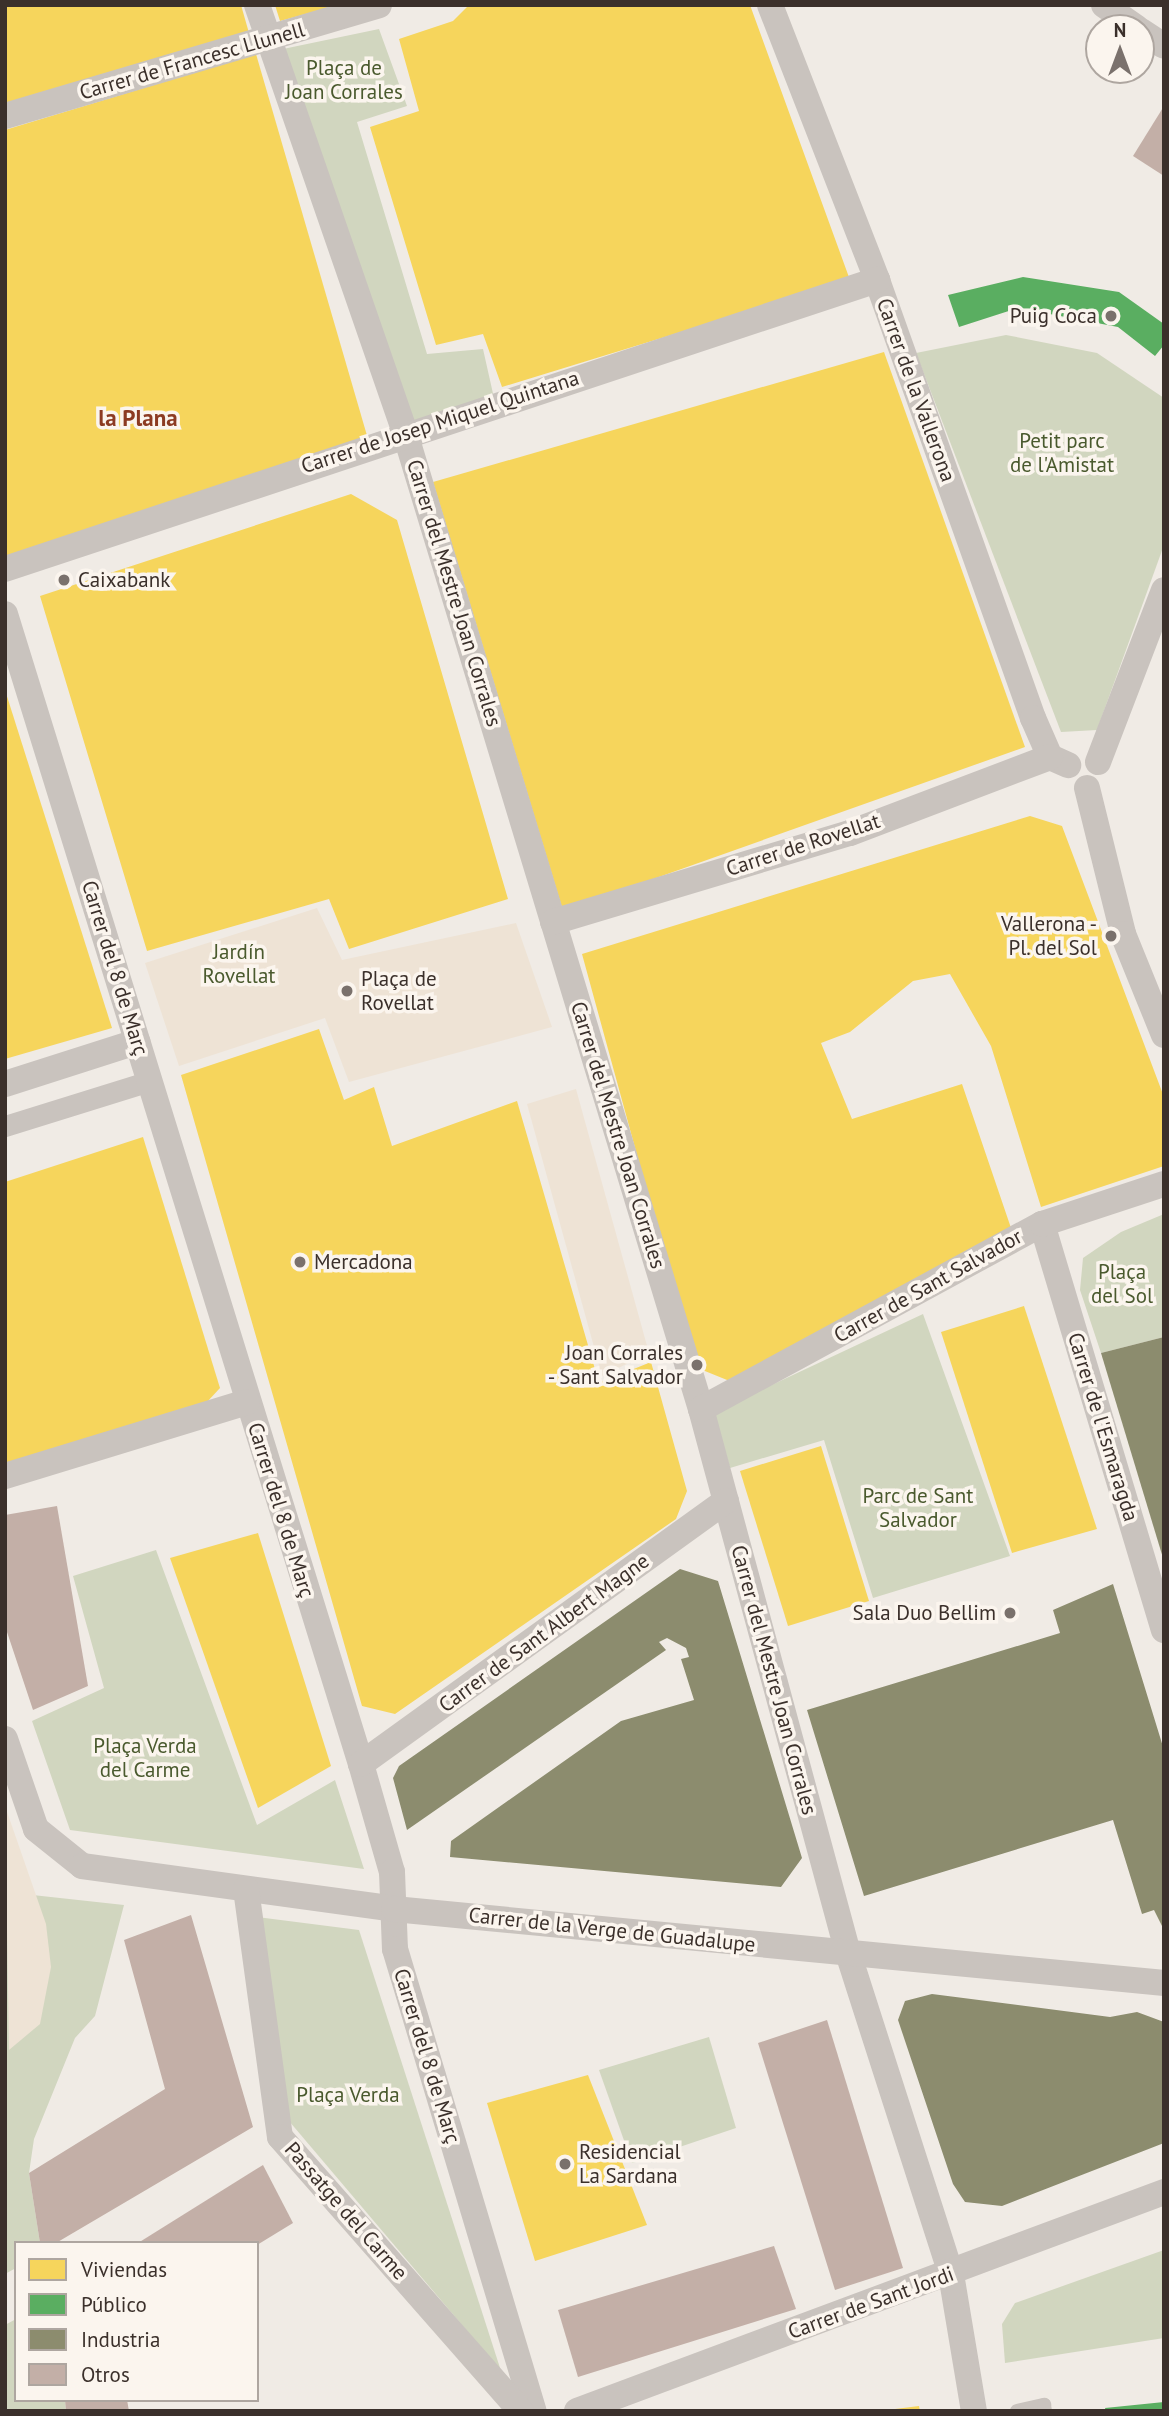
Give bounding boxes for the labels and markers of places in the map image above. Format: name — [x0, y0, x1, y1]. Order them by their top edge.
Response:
place label: Puig Coca — [1010, 303, 1097, 329]
marker: Puig Coca — [1103, 308, 1119, 324]
place label: Caixabank — [78, 567, 170, 593]
marker: Caixabank — [56, 572, 72, 588]
place label: Vallerona - Pl. del Sol — [999, 911, 1097, 961]
marker: Vallerona - Pl. del Sol — [1103, 928, 1119, 944]
place label: Plaça de Rovellat — [361, 966, 437, 1016]
marker: Plaça de Rovellat — [339, 983, 355, 999]
place label: Mercadona — [314, 1249, 413, 1275]
marker: Mercadona — [292, 1254, 308, 1270]
place label: Joan Corrales - Sant Salvador — [546, 1340, 683, 1390]
marker: Joan Corrales - Sant Salvador — [689, 1357, 705, 1373]
place label: Sala Duo Bellim — [852, 1600, 996, 1626]
marker: Sala Duo Bellim — [1002, 1605, 1018, 1621]
place label: Residencial La Sardana — [579, 2139, 681, 2189]
marker: Residencial La Sardana — [557, 2156, 573, 2172]

